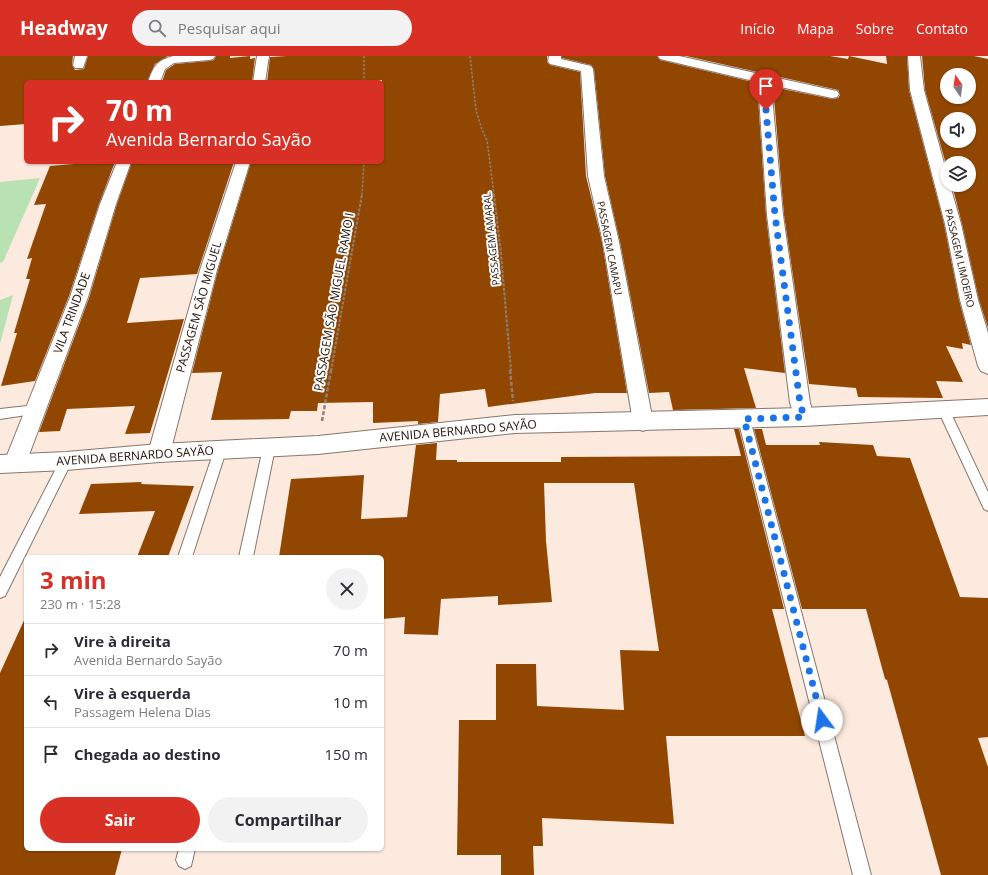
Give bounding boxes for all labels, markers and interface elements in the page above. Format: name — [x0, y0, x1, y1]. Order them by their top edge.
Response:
search box — [132, 10, 412, 46]
text: Headway — [20, 15, 108, 41]
icon: search — [146, 17, 168, 39]
text: Pesquisar aqui — [178, 18, 281, 38]
text: Início — [740, 19, 775, 38]
text: Mapa — [797, 19, 834, 38]
text: Sobre — [856, 19, 894, 38]
text: Contato — [916, 19, 968, 38]
north arrow — [940, 68, 976, 104]
map controls — [940, 68, 976, 192]
pin — [749, 69, 783, 110]
icon: arrive — [755, 75, 777, 97]
text: 70 m — [106, 91, 173, 129]
icon: right — [40, 96, 92, 148]
button: sound — [940, 112, 976, 148]
text: Avenida Bernardo Sayão — [106, 127, 311, 151]
button: layers — [940, 156, 976, 192]
street label: PASSAGEM AMARAL — [479, 192, 503, 286]
street label: PASSAGEM CAMAPU — [594, 200, 626, 296]
street label: PASSAGEM LIMOEIRO — [942, 207, 978, 309]
street label: PASSAGEM SÃO MIGUEL RAMO I — [309, 211, 358, 392]
street label: PASSAGEM SÃO MIGUEL — [172, 239, 225, 375]
street label: VILA TRINDADE — [49, 270, 94, 356]
street label: AVENIDA BERNARDO SAYÃO — [379, 415, 537, 446]
street label: AVENIDA BERNARDO SAYÃO — [56, 442, 214, 469]
text: 3 min — [40, 563, 107, 596]
button: close — [326, 568, 368, 610]
text: 230 m · 15:28 — [40, 595, 121, 613]
text: Vire à direita — [74, 631, 171, 651]
icon: right — [40, 639, 62, 661]
text: 70 m — [333, 640, 368, 660]
text: Avenida Bernardo Sayão — [74, 651, 222, 669]
text: Vire à esquerda — [74, 683, 191, 703]
icon: left — [40, 691, 62, 713]
text: 10 m — [333, 692, 368, 712]
position arrow — [801, 699, 843, 741]
text: Passagem Helena Dias — [74, 703, 211, 721]
icon: arrive — [40, 743, 62, 765]
text: Chegada ao destino — [74, 744, 221, 764]
text: 150 m — [324, 744, 368, 764]
button: Sair — [40, 797, 200, 843]
button: Compartilhar — [208, 797, 368, 843]

